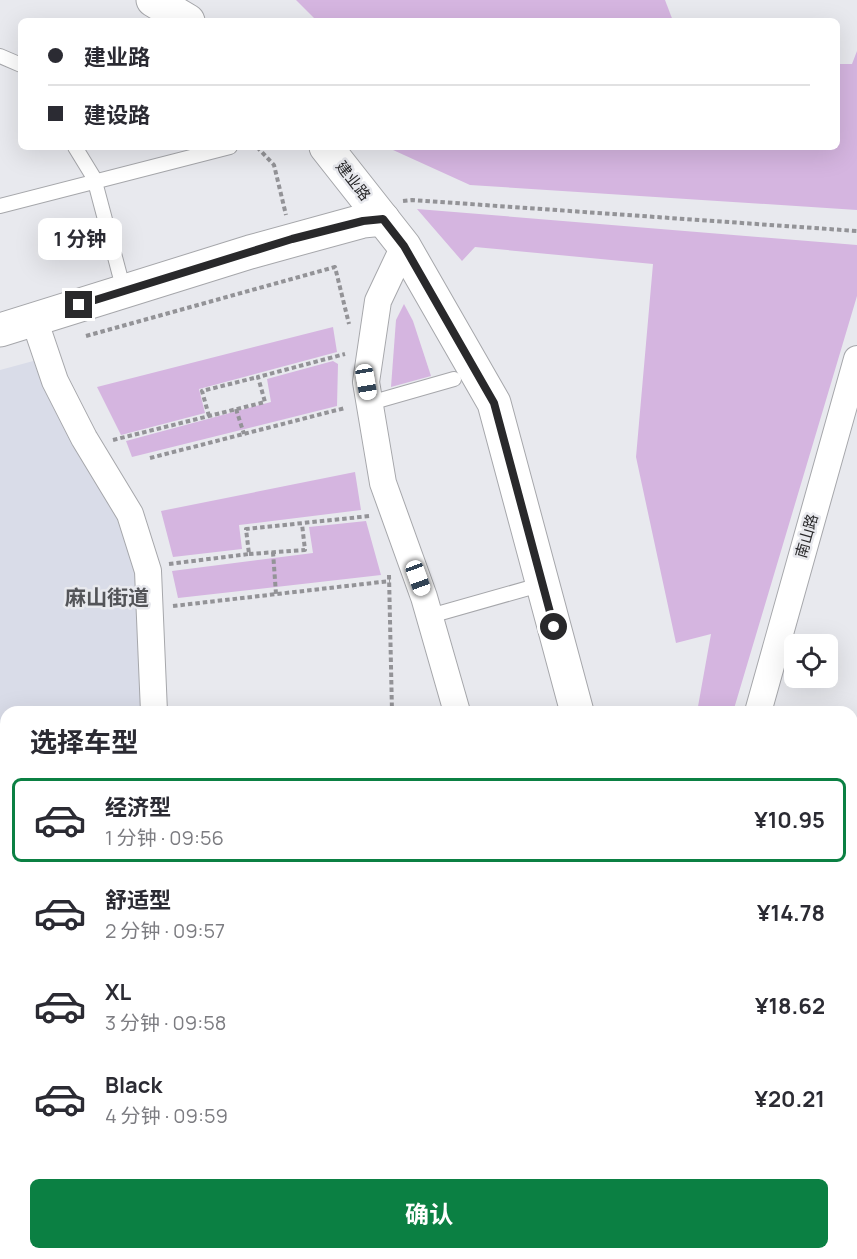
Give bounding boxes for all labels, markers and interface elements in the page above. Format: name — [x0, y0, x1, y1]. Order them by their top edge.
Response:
text: 建业路 — [84, 42, 150, 72]
text: 建设路 — [84, 100, 150, 130]
street label: 建业路 — [331, 156, 376, 205]
callout: 1 分钟 — [37, 218, 121, 260]
text: 1 分钟 — [54, 225, 106, 252]
route end — [65, 291, 92, 318]
car — [354, 363, 378, 401]
street label: 南山路 — [790, 511, 823, 560]
car — [403, 558, 433, 598]
district label: 麻山街道 — [65, 583, 149, 611]
route start — [540, 613, 567, 640]
map controls — [784, 634, 838, 688]
button: locate — [784, 634, 838, 688]
text: 选择车型 — [30, 723, 138, 760]
text: 经济型 — [105, 792, 171, 822]
icon: car — [33, 793, 87, 847]
text: ¥10.95 — [754, 805, 825, 835]
text: 1 分钟 · 09:56 — [105, 824, 224, 851]
text: 舒适型 — [105, 885, 171, 915]
icon: car — [33, 886, 87, 940]
text: ¥14.78 — [757, 898, 825, 928]
text: 2 分钟 · 09:57 — [105, 917, 225, 944]
text: XL — [105, 977, 131, 1007]
icon: car — [33, 979, 87, 1033]
text: ¥18.62 — [755, 991, 825, 1021]
text: 3 分钟 · 09:58 — [105, 1009, 226, 1036]
text: Black — [105, 1070, 162, 1100]
icon: car — [33, 1072, 87, 1126]
text: ¥20.21 — [755, 1084, 825, 1114]
text: 4 分钟 · 09:59 — [105, 1102, 228, 1129]
button: 确认 — [30, 1179, 828, 1248]

